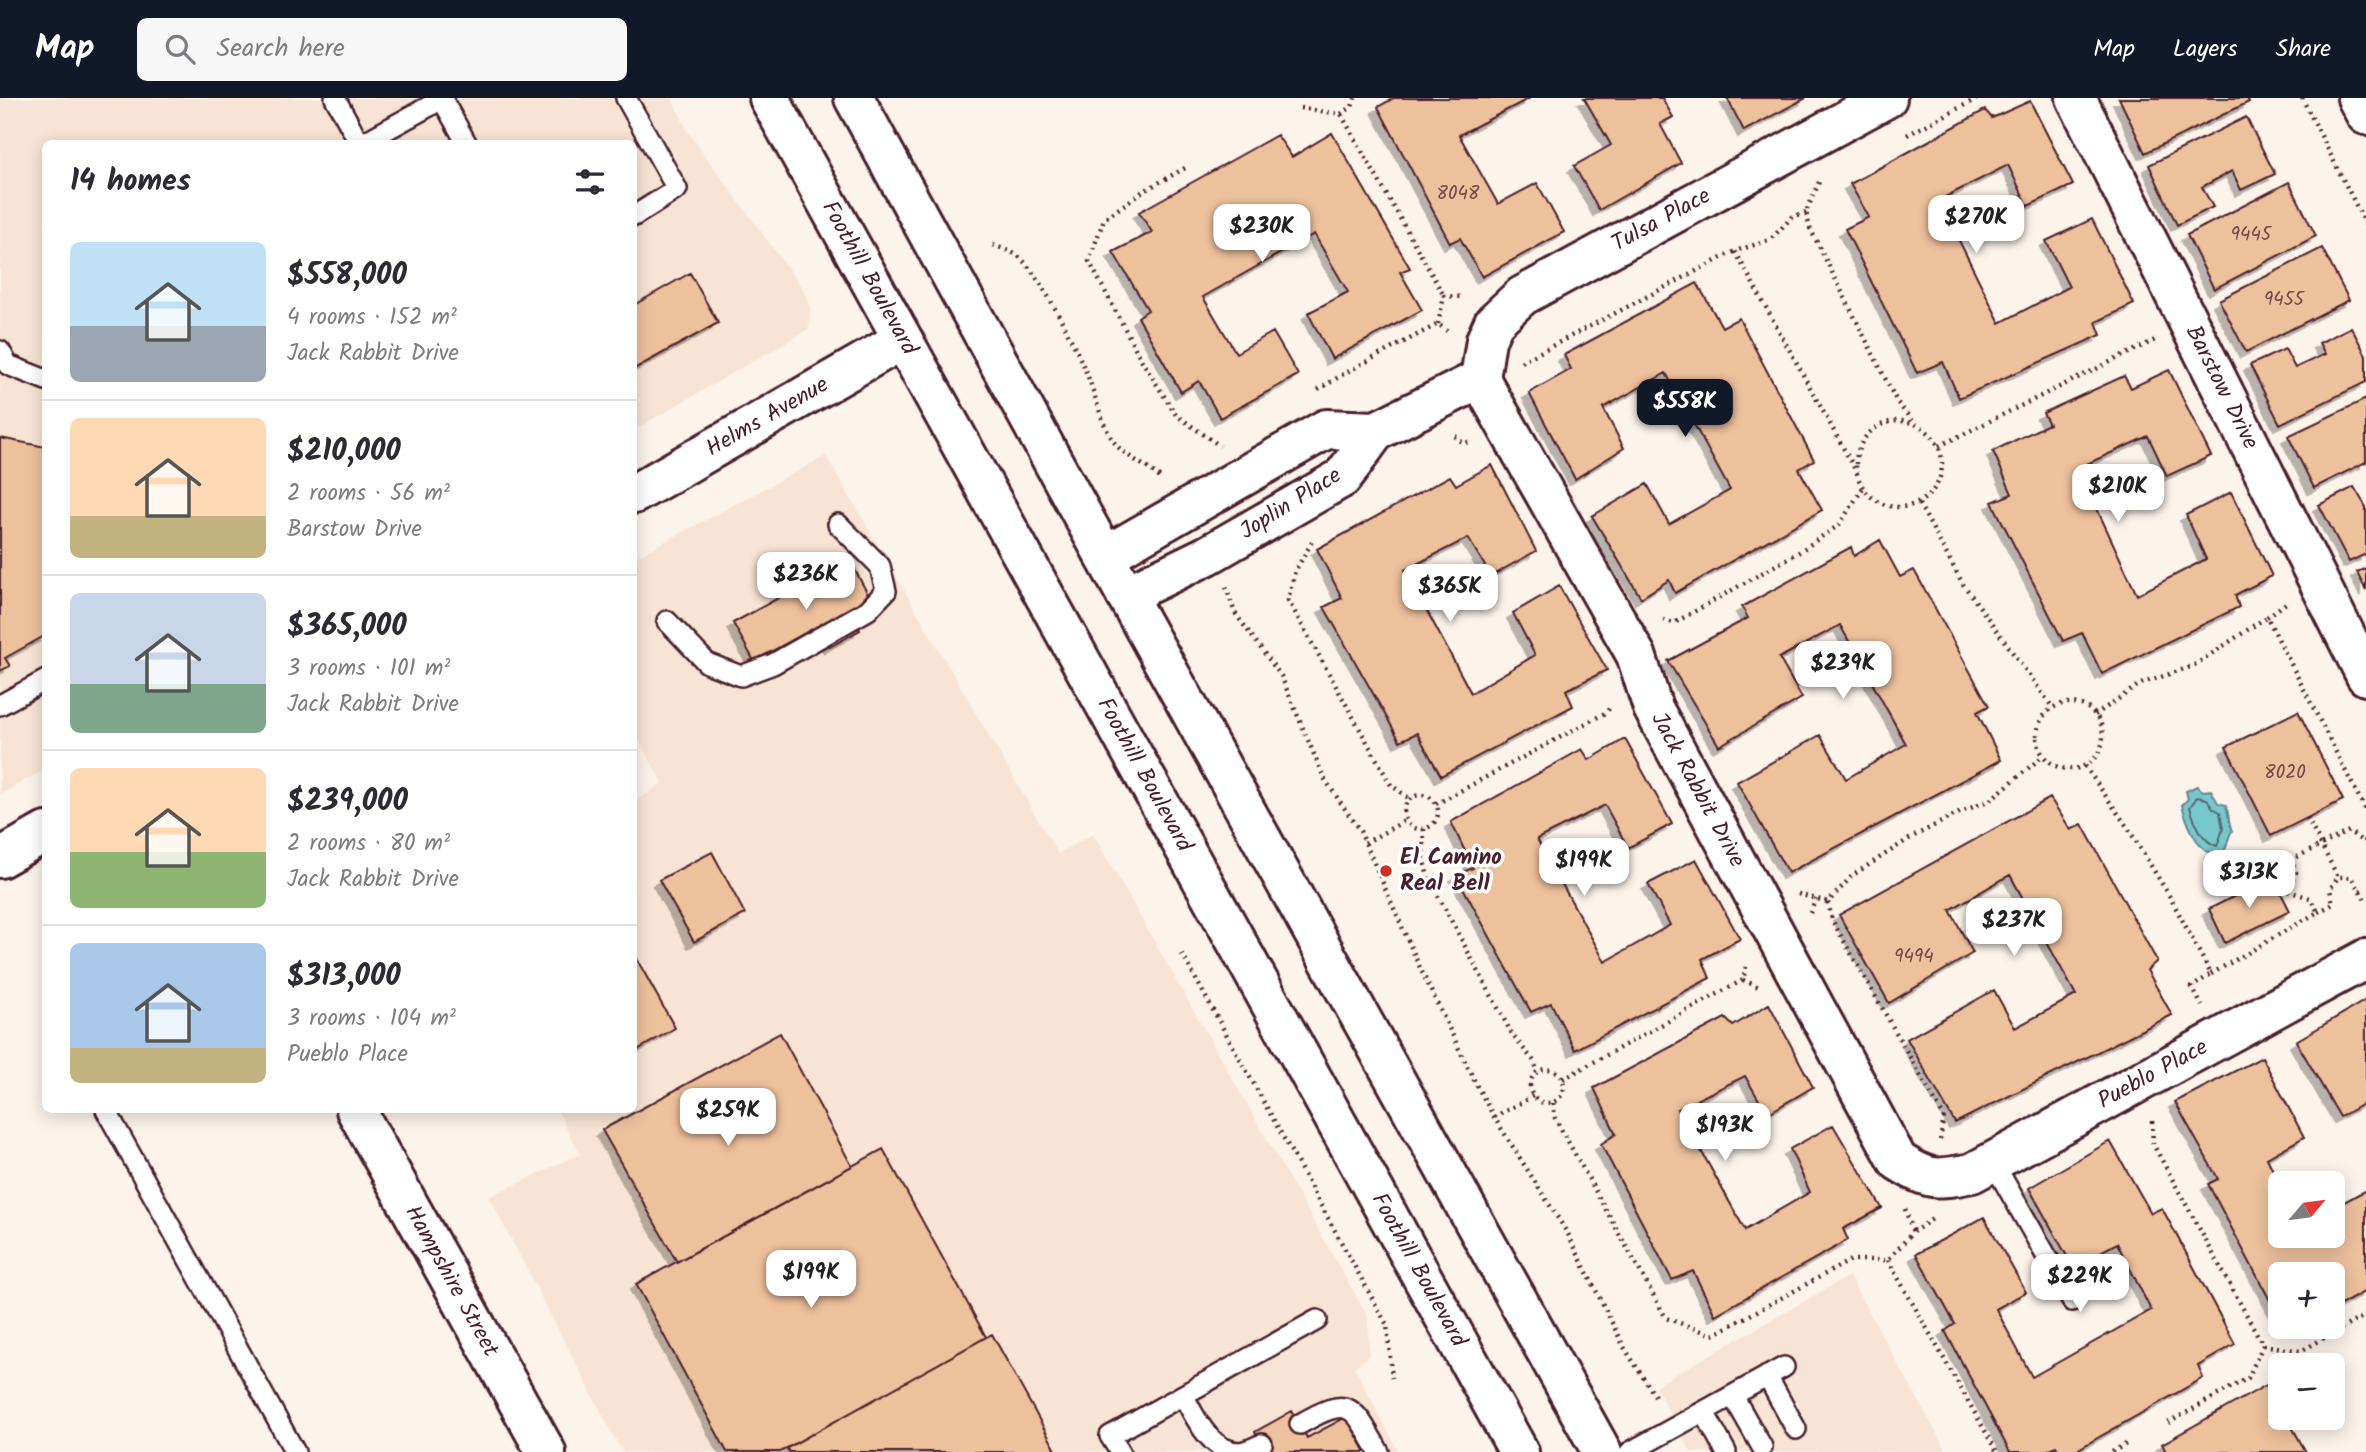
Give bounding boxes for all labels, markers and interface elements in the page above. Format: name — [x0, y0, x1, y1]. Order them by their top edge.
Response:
search box — [137, 18, 627, 81]
text: Map — [35, 23, 95, 76]
text: Search here — [217, 28, 345, 70]
icon: search — [161, 30, 199, 68]
text: Map — [2093, 30, 2135, 69]
text: Layers — [2173, 30, 2237, 69]
text: Share — [2275, 30, 2331, 69]
text: 14 homes — [70, 158, 191, 206]
icon: filters — [571, 163, 609, 201]
house number: 8048 — [1437, 179, 1480, 209]
street label: Tulsa Place — [1605, 179, 1718, 262]
street label: Foothill Boulevard — [811, 194, 926, 363]
pin: $270K — [1927, 195, 2025, 255]
text: $270K — [1944, 200, 2008, 236]
pin: $230K — [1213, 204, 1311, 264]
text: $230K — [1229, 209, 1295, 245]
house number: 9445 — [2231, 220, 2273, 250]
text: $558,000 — [287, 252, 407, 300]
icon: home — [126, 270, 210, 354]
house number: 9455 — [2264, 285, 2306, 315]
text: 4 rooms · 152 m² — [287, 300, 457, 336]
street label: Barstow Drive — [2175, 319, 2268, 456]
text: Jack Rabbit Drive — [287, 336, 459, 372]
street label: Helms Avenue — [699, 368, 836, 467]
pin: $558K — [1636, 380, 1734, 439]
text: $558K — [1653, 384, 1717, 420]
text: $210,000 — [287, 428, 401, 476]
icon: home — [126, 446, 210, 530]
street label: Joplin Place — [1233, 458, 1349, 550]
pin: $210K — [2069, 464, 2167, 524]
text: $210K — [2088, 469, 2148, 505]
text: 2 rooms · 56 m² — [287, 476, 450, 512]
text: Barstow Drive — [287, 512, 422, 548]
pin: $236K — [757, 552, 855, 612]
text: $236K — [773, 557, 839, 593]
pin: $365K — [1401, 564, 1499, 624]
text: $365K — [1418, 569, 1482, 605]
text: $365,000 — [287, 603, 407, 651]
icon: home — [126, 621, 210, 705]
pin: $239K — [1794, 642, 1892, 701]
text: $239K — [1810, 646, 1876, 682]
text: 3 rooms · 101 m² — [287, 651, 450, 687]
text: Jack Rabbit Drive — [287, 687, 459, 723]
street label: Foothill Boulevard — [1087, 691, 1202, 859]
street label: Jack Rabbit Drive — [1641, 706, 1754, 874]
house number: 8020 — [2264, 758, 2306, 788]
text: $239,000 — [287, 778, 408, 826]
icon: home — [126, 796, 210, 880]
text: 2 rooms · 80 m² — [287, 826, 450, 862]
pin: $199K — [1535, 838, 1633, 898]
place label: El Camino Real Bell — [1400, 840, 1502, 902]
text: $199K — [1555, 843, 1613, 879]
pin: $313K — [2200, 850, 2298, 910]
text: $313K — [2219, 855, 2279, 891]
text: Jack Rabbit Drive — [287, 862, 459, 898]
marker: El Camino Real Bell — [1378, 863, 1394, 879]
pin: $237K — [1965, 898, 2063, 958]
text: $237K — [1982, 903, 2046, 939]
house number: 9494 — [1894, 942, 1934, 972]
text: $313,000 — [287, 953, 401, 1001]
icon: home — [126, 971, 210, 1055]
text: 3 rooms · 104 m² — [287, 1001, 456, 1037]
street label: Pueblo Place — [2091, 1030, 2215, 1119]
text: Pueblo Place — [287, 1037, 408, 1073]
pin: $259K — [679, 1088, 777, 1148]
text: $259K — [696, 1093, 760, 1129]
pin: $193K — [1676, 1104, 1774, 1163]
text: $193K — [1696, 1108, 1754, 1144]
north arrow — [2268, 1171, 2345, 1248]
map controls — [2268, 1171, 2345, 1430]
street label: Foothill Boulevard — [1361, 1186, 1476, 1355]
street label: Hampshire Street — [394, 1199, 508, 1365]
pin: $199K — [762, 1250, 860, 1310]
pin: $229K — [2031, 1254, 2129, 1314]
text: $199K — [782, 1255, 840, 1291]
text: $229K — [2047, 1259, 2113, 1295]
button: + — [2268, 1262, 2345, 1339]
button: − — [2268, 1353, 2345, 1430]

